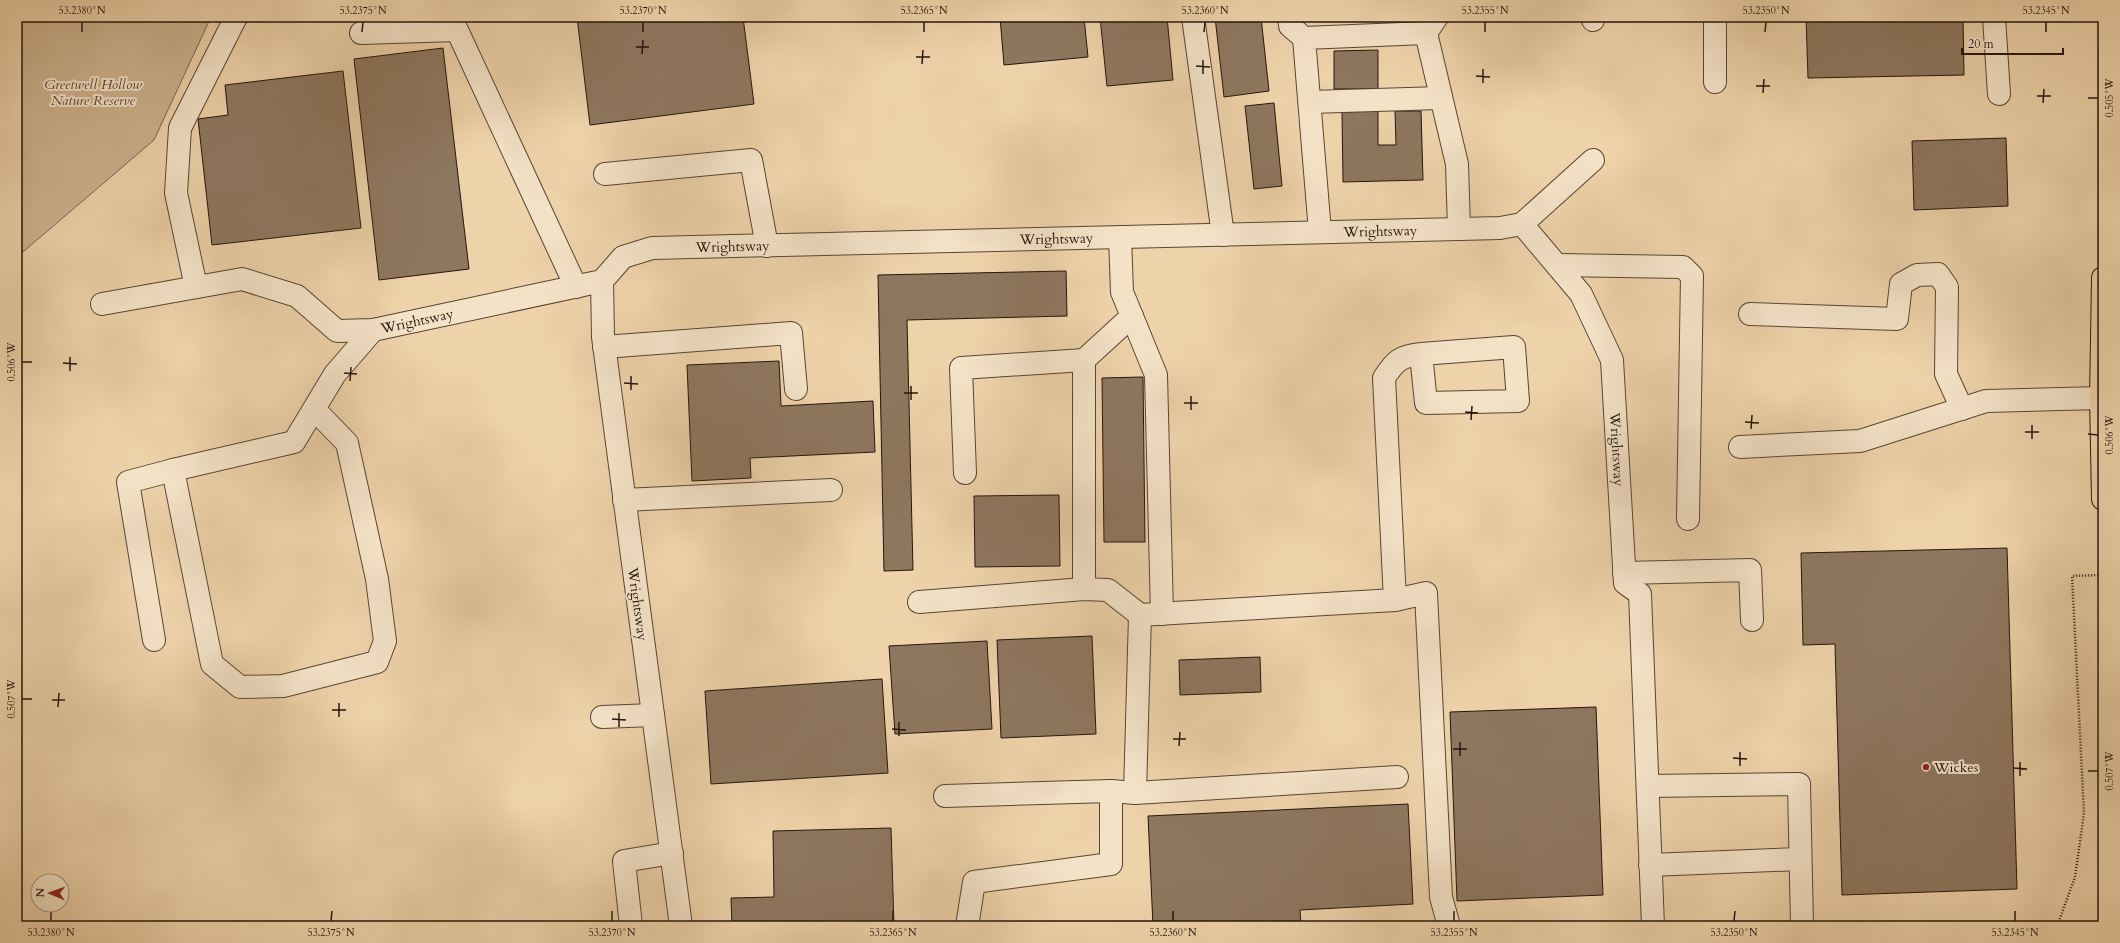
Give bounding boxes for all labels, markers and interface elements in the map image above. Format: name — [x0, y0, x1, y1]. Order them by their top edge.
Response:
text: 53.2380°N — [59, 4, 106, 18]
text: 53.2375°N — [340, 4, 387, 18]
text: 53.2370°N — [620, 4, 667, 18]
text: 53.2365°N — [901, 4, 948, 18]
text: 53.2360°N — [1182, 4, 1229, 18]
text: 53.2355°N — [1462, 4, 1509, 18]
text: 53.2350°N — [1743, 4, 1790, 18]
text: 53.2345°N — [2023, 4, 2070, 18]
scale bar — [1962, 30, 2063, 56]
text: 20 m — [1968, 36, 1995, 52]
park label: Greetwell Hollow Nature Reserve — [44, 75, 142, 110]
text: 0.505°W — [2103, 77, 2117, 118]
street label: Wrightsway — [1342, 221, 1418, 242]
street label: Wrightsway — [1018, 229, 1094, 249]
street label: Wrightsway — [694, 236, 770, 257]
street label: Wrightsway — [378, 304, 456, 338]
text: 0.506°W — [5, 341, 19, 382]
street label: Wrightsway — [1605, 411, 1628, 487]
text: 0.506°W — [2103, 414, 2117, 455]
street label: Wrightsway — [623, 565, 652, 643]
text: 0.507°W — [5, 678, 19, 719]
text: 0.507°W — [2103, 750, 2117, 791]
place label: Wickes — [1933, 758, 1979, 777]
marker: Wickes — [1921, 762, 1931, 772]
north arrow — [30, 873, 70, 913]
text: N — [33, 887, 48, 898]
text: 53.2380°N — [28, 926, 75, 940]
text: 53.2375°N — [308, 926, 355, 940]
text: 53.2370°N — [589, 926, 636, 940]
text: 53.2365°N — [870, 926, 917, 940]
text: 53.2360°N — [1150, 926, 1197, 940]
text: 53.2355°N — [1431, 926, 1478, 940]
text: 53.2350°N — [1711, 926, 1758, 940]
text: 53.2345°N — [1992, 926, 2039, 940]

